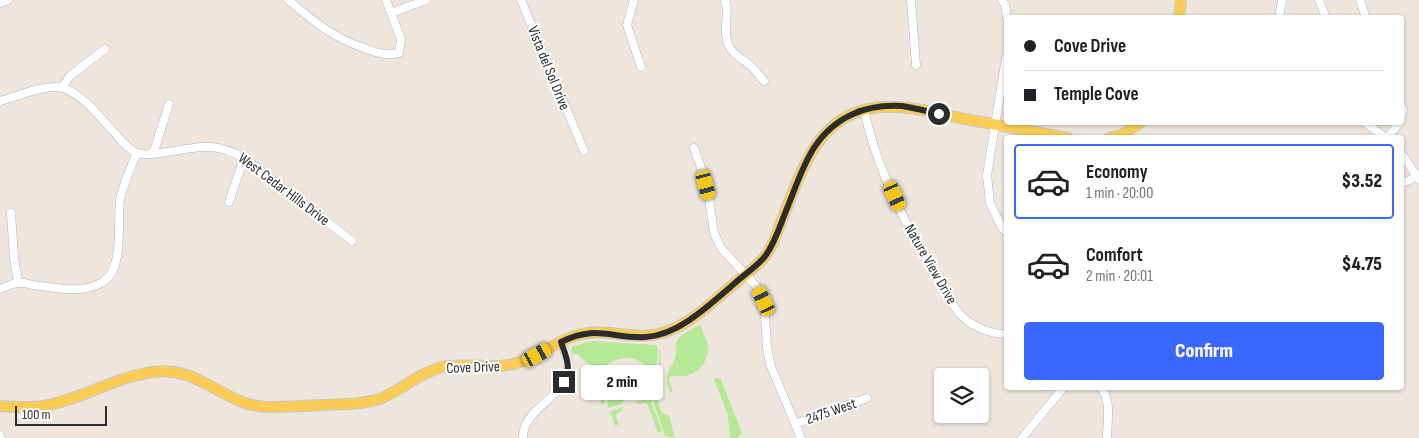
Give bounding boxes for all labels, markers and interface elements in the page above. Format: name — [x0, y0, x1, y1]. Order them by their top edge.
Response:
street label: Vista del Sol Drive — [523, 23, 574, 113]
text: Cove Drive — [1054, 35, 1126, 58]
text: Temple Cove — [1054, 83, 1139, 106]
route start — [928, 103, 950, 125]
street label: West Cedar Hills Drive — [234, 149, 333, 230]
icon: car — [1026, 159, 1071, 204]
text: Economy — [1086, 161, 1148, 184]
car — [694, 169, 717, 201]
text: $3.52 — [1342, 170, 1382, 193]
car — [882, 179, 907, 213]
text: 1 min · 20:00 — [1086, 184, 1153, 203]
street label: Nature View Drive — [900, 221, 961, 308]
icon: car — [1026, 242, 1071, 287]
text: Comfort — [1086, 244, 1143, 267]
text: $4.75 — [1342, 253, 1382, 276]
text: 2 min · 20:01 — [1086, 267, 1153, 286]
car — [750, 284, 777, 318]
button: Confirm — [1024, 322, 1384, 380]
car — [520, 341, 553, 369]
street label: Cove Drive — [446, 357, 500, 378]
callout: 2 min — [582, 364, 664, 400]
map controls — [934, 368, 989, 423]
button: layers — [934, 368, 989, 423]
route end — [553, 371, 575, 393]
text: 2 min — [606, 373, 638, 392]
street label: 2475 West — [803, 394, 859, 429]
scale bar — [15, 403, 108, 426]
text: 100 m — [22, 406, 51, 423]

